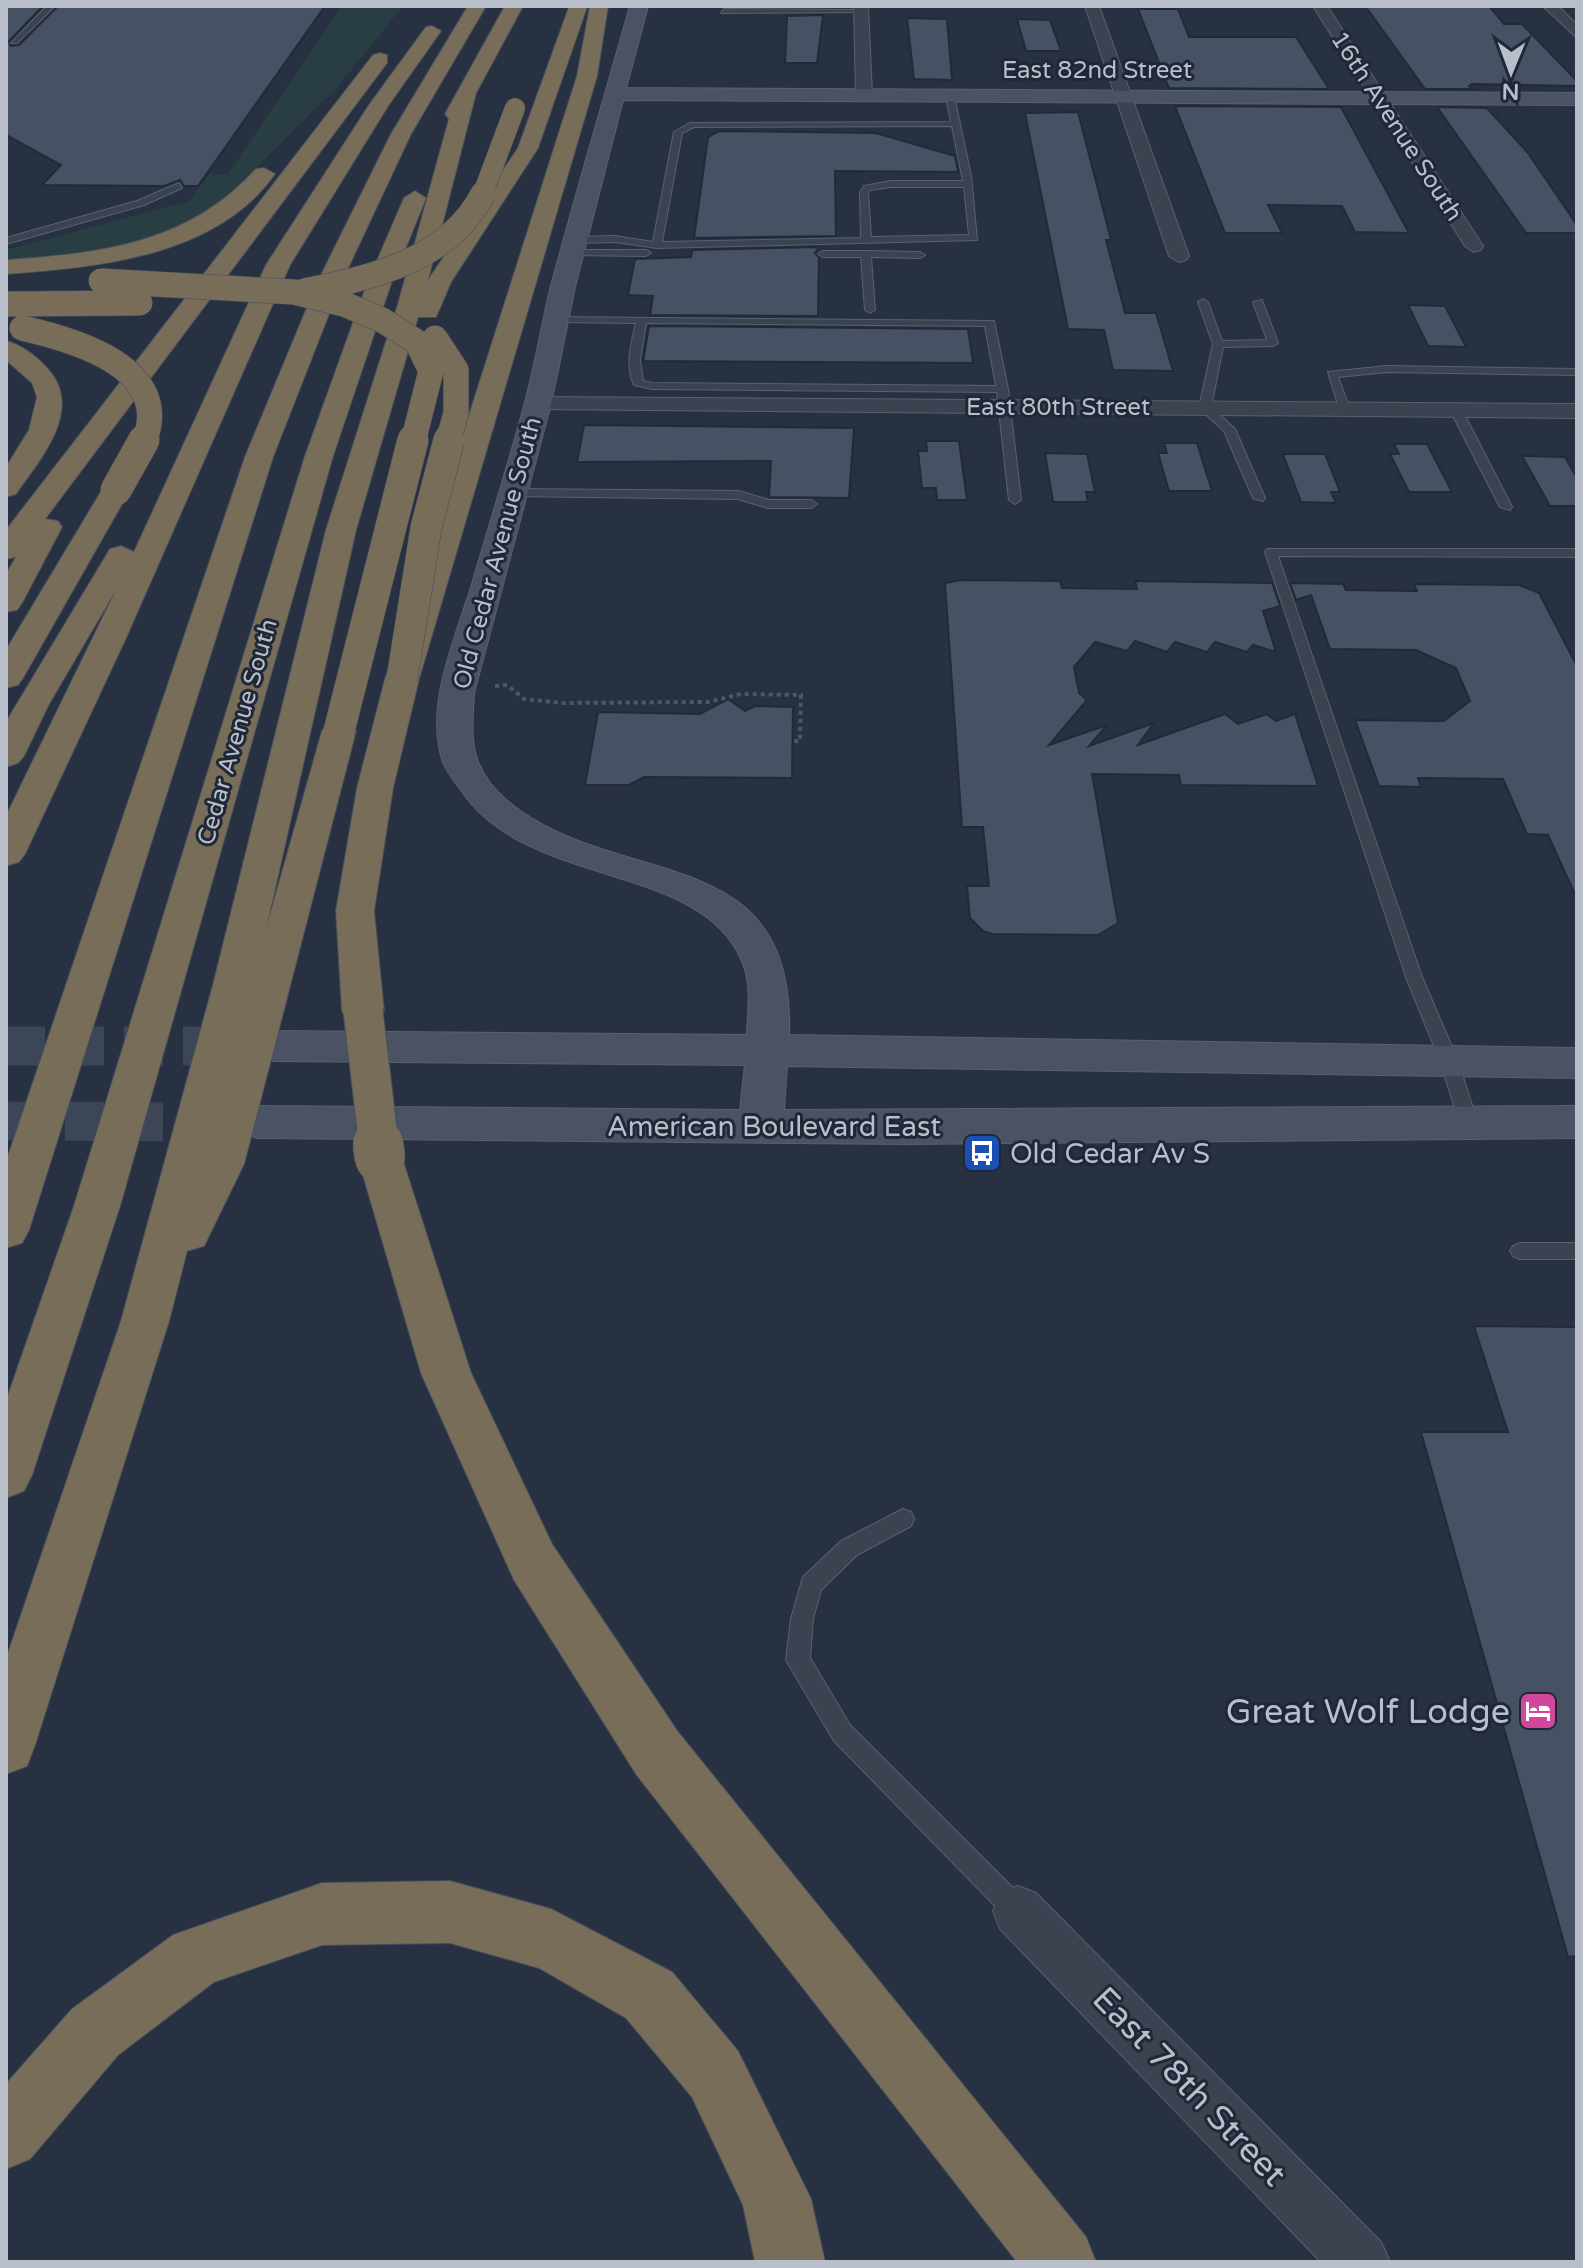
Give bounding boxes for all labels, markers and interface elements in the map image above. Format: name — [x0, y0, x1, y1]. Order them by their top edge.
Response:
street label: 16th Avenue South — [1324, 26, 1469, 226]
north arrow — [1471, 32, 1551, 112]
street label: East 82nd Street — [1002, 56, 1192, 85]
text: N — [1502, 78, 1520, 104]
street label: East 80th Street — [966, 393, 1150, 422]
street label: Old Cedar Avenue South — [447, 414, 548, 692]
street label: Cedar Avenue South — [191, 616, 284, 849]
street label: American Boulevard East — [607, 1110, 941, 1144]
bus stop icon: Old Cedar Av S — [961, 1132, 1003, 1174]
place label: Old Cedar Av S — [1010, 1137, 1210, 1171]
hotel icon: Great Wolf Lodge — [1517, 1690, 1559, 1732]
place label: Great Wolf Lodge — [1226, 1692, 1510, 1733]
street label: East 78th Street — [1084, 1979, 1294, 2195]

